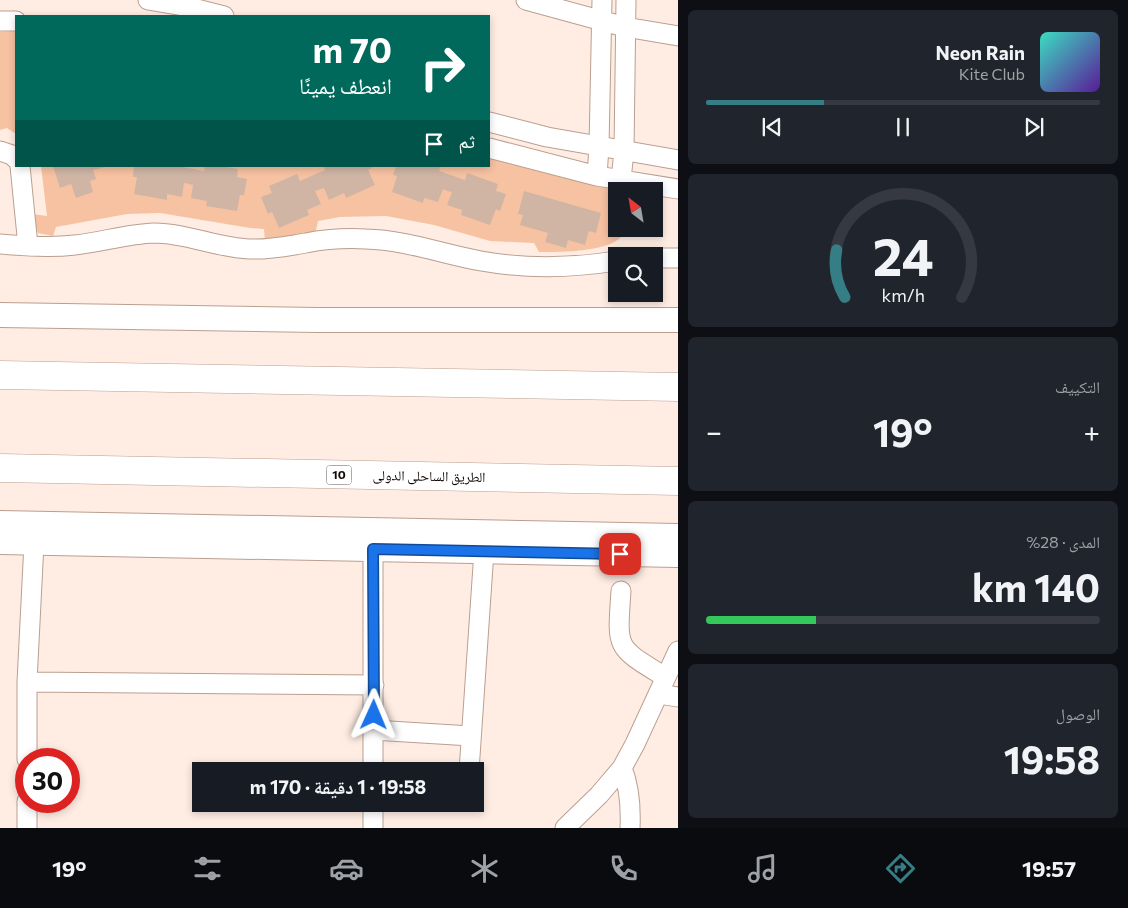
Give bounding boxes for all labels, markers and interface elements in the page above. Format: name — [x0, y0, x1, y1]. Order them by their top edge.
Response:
text: 70 m — [312, 27, 392, 70]
icon: right — [410, 35, 475, 100]
text: Neon Rain — [935, 41, 1025, 64]
text: Kite Club — [959, 64, 1025, 83]
text: انعطف يمينًا — [299, 72, 392, 99]
icon: previous — [758, 113, 786, 141]
icon: pause — [889, 113, 917, 141]
icon: next — [1020, 113, 1048, 141]
text: ثم — [458, 129, 475, 152]
icon: arrive — [420, 130, 448, 158]
north arrow — [608, 182, 662, 238]
map controls — [608, 182, 663, 302]
text: 24 — [873, 223, 933, 287]
button: search — [608, 247, 663, 302]
text: km/h — [881, 284, 925, 306]
text: التكييف — [1055, 377, 1100, 396]
text: 19° — [873, 408, 933, 455]
text: − — [706, 414, 722, 448]
text: + — [1084, 414, 1100, 448]
road number: 10 — [326, 466, 352, 484]
street label: الطريق الساحلى الدولى — [372, 466, 486, 487]
text: المدى · 28% — [1026, 532, 1100, 551]
pin — [599, 533, 641, 575]
icon: arrive — [606, 540, 634, 568]
text: 140 km — [972, 563, 1100, 610]
position arrow — [347, 688, 399, 740]
text: الوصول — [1056, 704, 1100, 723]
text: 19:58 — [1004, 735, 1100, 782]
speed limit sign: 30 — [15, 748, 80, 813]
text: 19:58 · 1 دقيقة · 170 m — [250, 775, 426, 798]
icon: filters — [190, 851, 225, 886]
icon: car — [329, 851, 364, 886]
icon: climate — [467, 851, 502, 886]
icon: phone — [606, 851, 641, 886]
icon: music — [745, 851, 780, 886]
icon: directions — [883, 851, 918, 886]
text: 19° — [52, 855, 86, 882]
text: 19:57 — [1022, 855, 1076, 882]

